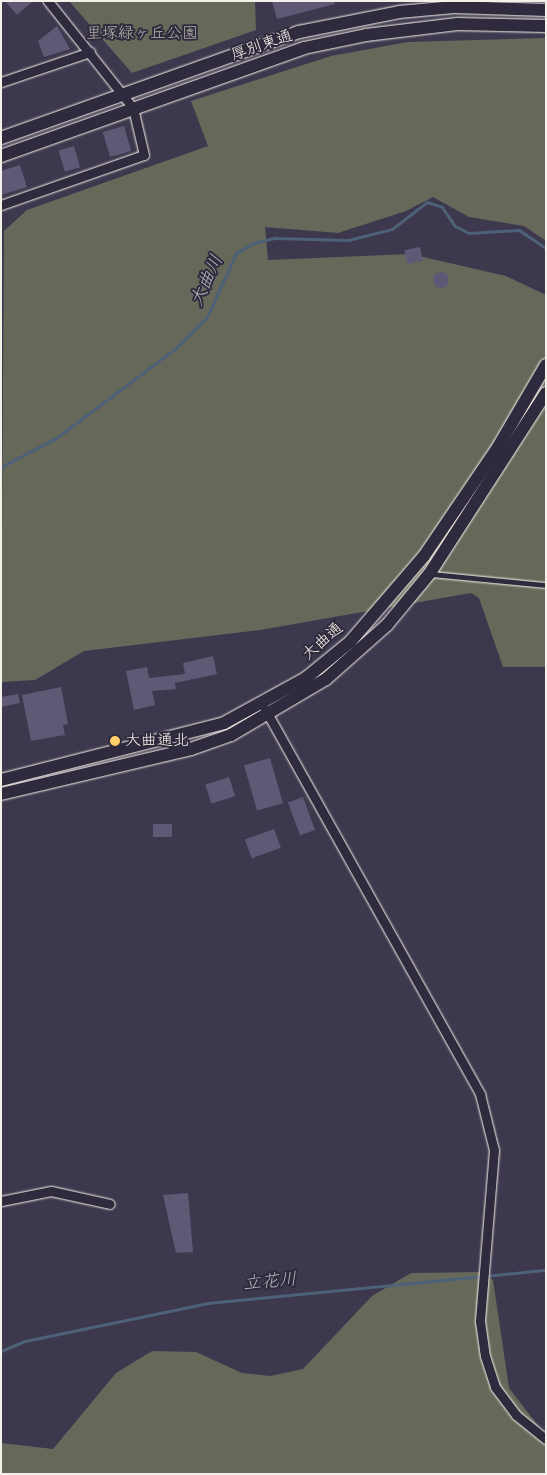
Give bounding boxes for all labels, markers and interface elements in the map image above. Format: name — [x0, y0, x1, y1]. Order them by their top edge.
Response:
park label: 里塚緑ヶ丘公園 — [86, 24, 198, 44]
street label: 厚別東通 — [229, 27, 295, 65]
water label: 大曲川 — [187, 252, 229, 310]
street label: 大曲通 — [299, 619, 347, 665]
place label: 大曲通北 — [125, 731, 189, 751]
marker: 大曲通北 — [109, 735, 121, 747]
water label: 立花川 — [242, 1270, 298, 1296]

